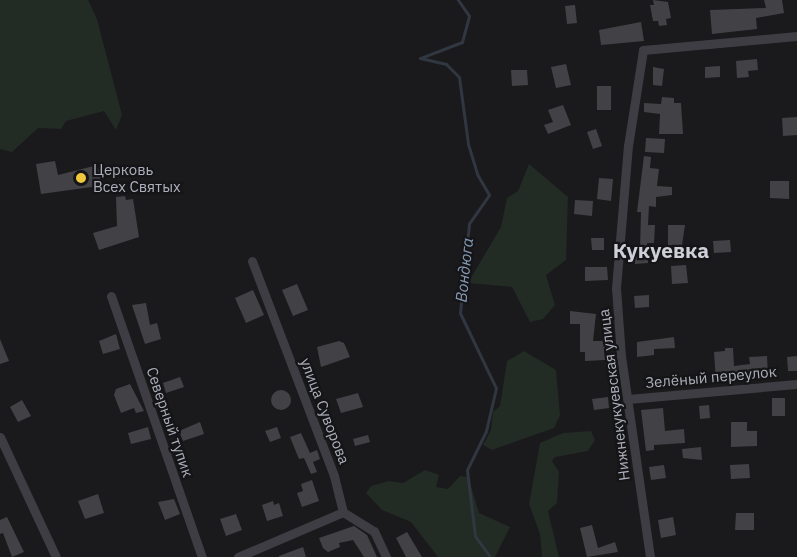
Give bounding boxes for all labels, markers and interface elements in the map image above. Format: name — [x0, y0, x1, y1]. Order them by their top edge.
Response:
place label: Церковь Всех Святых — [93, 160, 181, 195]
marker: Церковь Всех Святых — [74, 171, 88, 185]
water label: Вондюга — [451, 237, 477, 303]
district label: Кукуевка — [613, 237, 709, 263]
street label: Нижнекукуевская улица — [595, 308, 633, 482]
street label: улица Суворова — [297, 355, 353, 467]
street label: Зелёный переулок — [644, 362, 778, 392]
street label: Северный тупик — [143, 365, 197, 479]

